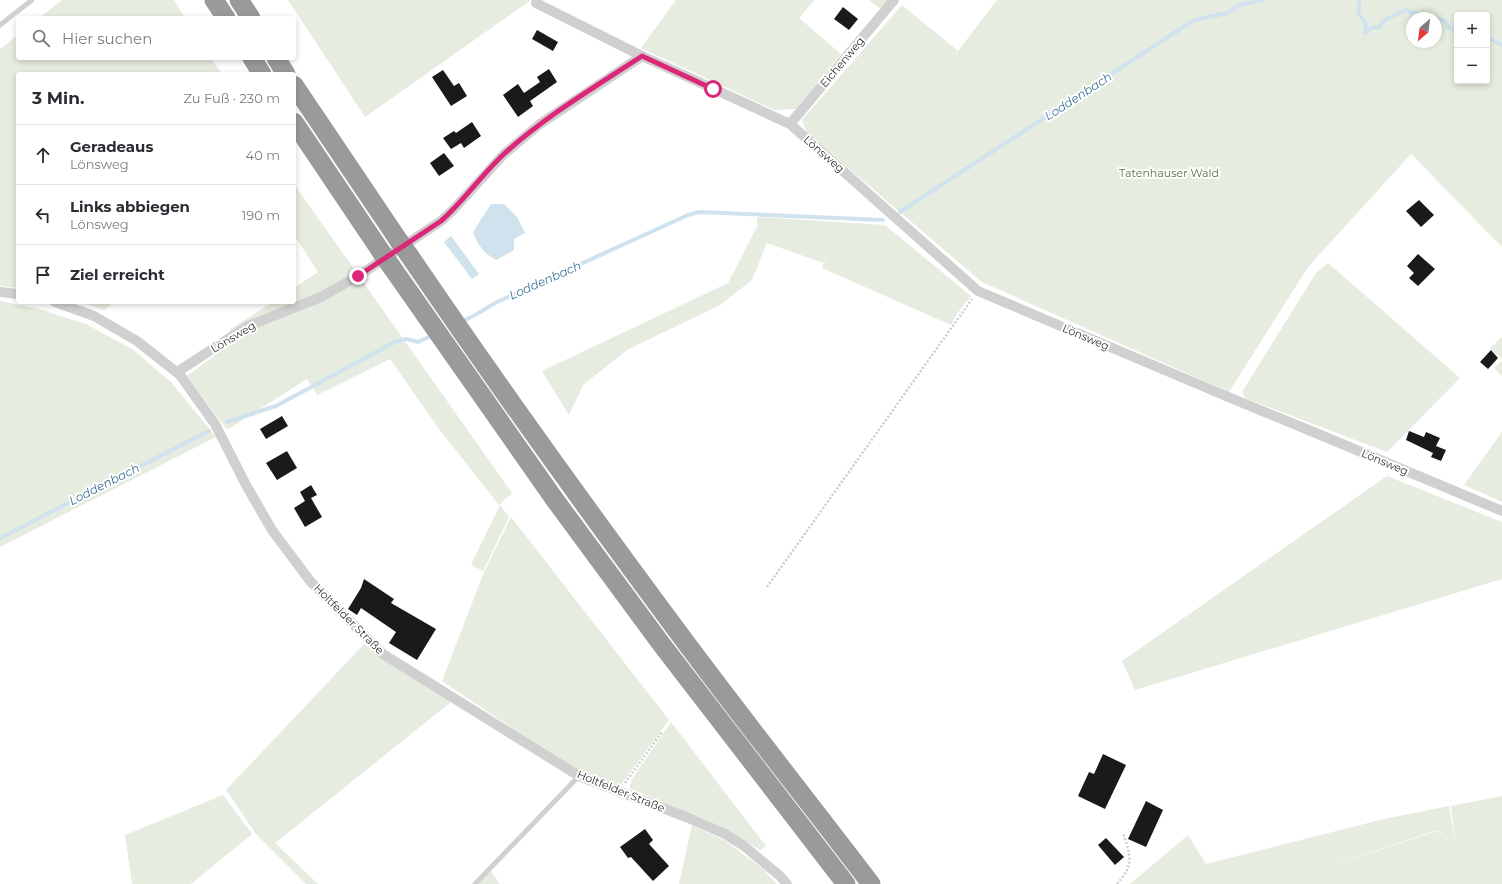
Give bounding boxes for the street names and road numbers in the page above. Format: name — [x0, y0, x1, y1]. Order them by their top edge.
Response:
street label: Eichenweg — [817, 34, 867, 90]
street label: Lönsweg — [801, 132, 847, 176]
street label: Lönsweg — [208, 318, 258, 356]
street label: Lönsweg — [1060, 321, 1112, 353]
street label: Lönsweg — [1359, 446, 1411, 478]
street label: Holtfelder Straße — [311, 581, 387, 657]
street label: Holtfelder Straße — [575, 767, 667, 815]

